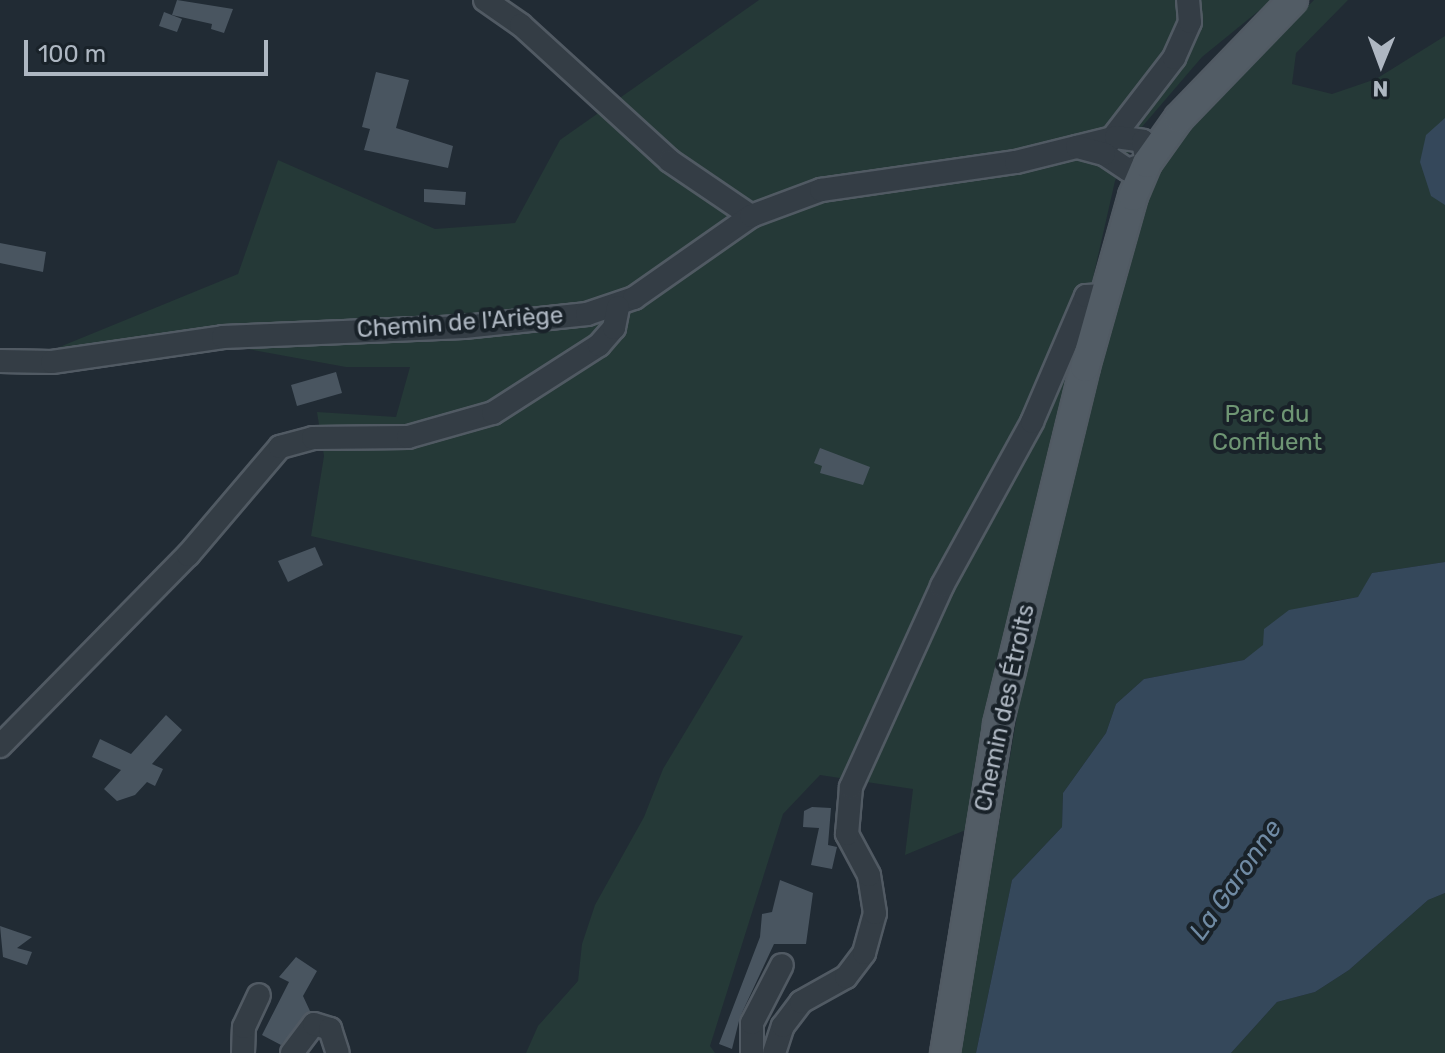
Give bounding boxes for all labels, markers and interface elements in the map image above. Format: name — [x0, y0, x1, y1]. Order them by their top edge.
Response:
scale bar — [28, 24, 272, 74]
north arrow — [1341, 24, 1421, 104]
text: 100 m — [38, 40, 106, 68]
text: N — [1372, 75, 1389, 102]
street label: Chemin de l'Ariège — [356, 301, 564, 345]
park label: Parc du Confluent — [1212, 401, 1322, 457]
street label: Chemin des Étroits — [969, 602, 1041, 814]
water label: La Garonne — [1183, 814, 1289, 946]

